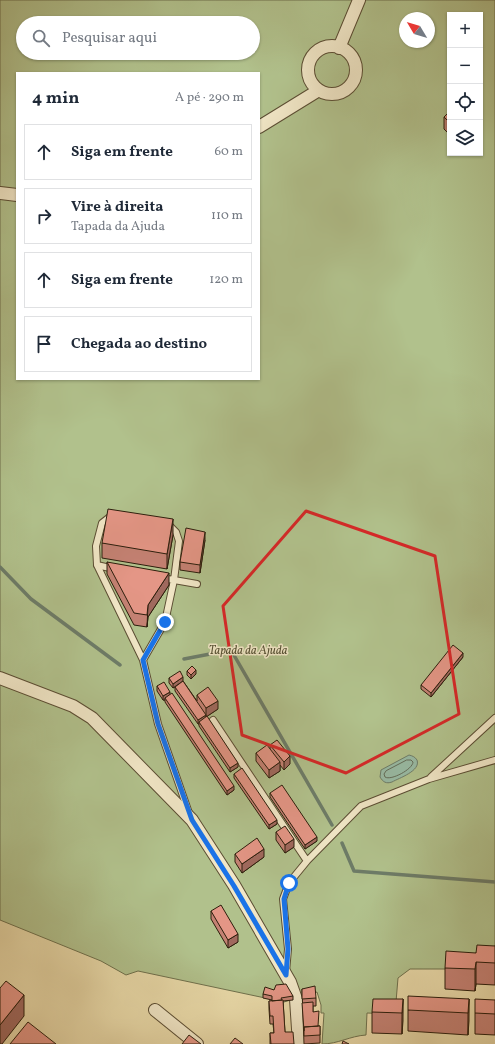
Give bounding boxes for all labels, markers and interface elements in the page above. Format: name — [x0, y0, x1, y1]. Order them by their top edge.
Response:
north arrow — [399, 12, 435, 48]
map controls — [447, 12, 483, 156]
button: + — [447, 12, 483, 48]
search box — [16, 16, 260, 60]
icon: search — [30, 27, 52, 49]
text: Pesquisar aqui — [62, 28, 157, 49]
button: − — [447, 48, 483, 84]
button: locate — [447, 84, 483, 120]
text: 4 min — [32, 87, 79, 110]
text: A pé · 290 m — [175, 89, 244, 107]
button: layers — [447, 120, 483, 156]
icon: ahead — [33, 141, 55, 163]
text: Siga em frente — [71, 142, 173, 163]
text: 60 m — [215, 143, 243, 161]
text: Vire à direita — [71, 197, 163, 218]
icon: right — [33, 205, 55, 227]
text: 110 m — [211, 207, 243, 225]
text: Tapada da Ajuda — [71, 218, 165, 236]
icon: ahead — [33, 269, 55, 291]
text: Siga em frente — [71, 270, 173, 291]
text: 120 m — [209, 271, 243, 289]
icon: arrive — [33, 333, 55, 355]
text: Chegada ao destino — [71, 334, 207, 355]
route end — [156, 613, 174, 631]
park label: Tapada da Ajuda — [209, 643, 288, 659]
route start — [280, 874, 298, 892]

